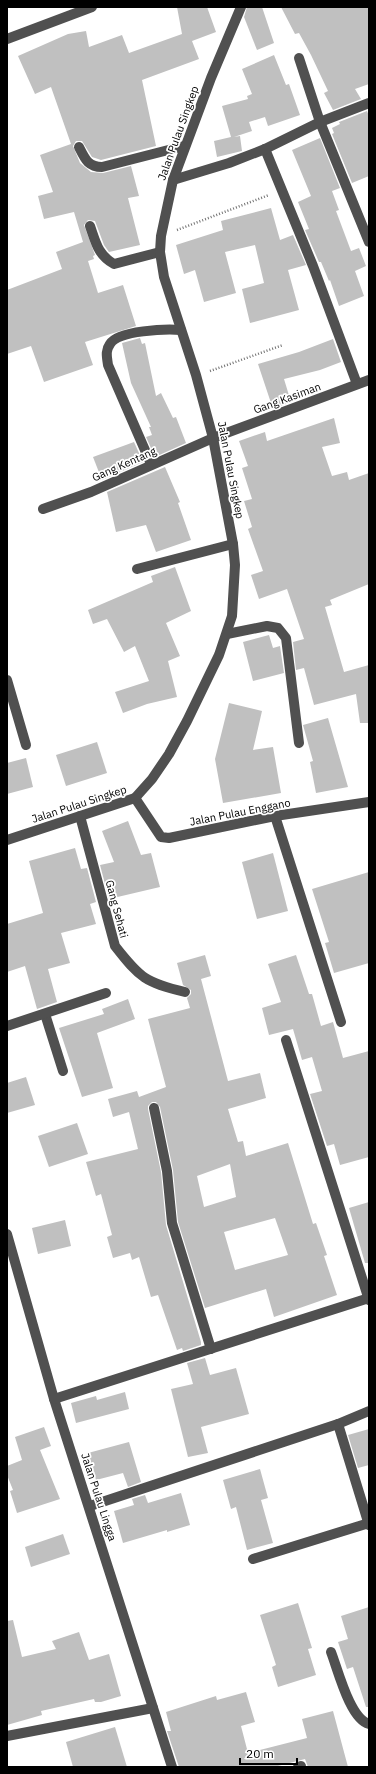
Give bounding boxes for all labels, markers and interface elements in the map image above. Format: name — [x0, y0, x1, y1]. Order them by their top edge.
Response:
street label: Jalan Pulau Singkep — [154, 84, 202, 182]
street label: Gang Kasiman — [251, 379, 323, 417]
street label: Jalan Pulau Singkep — [215, 420, 247, 520]
street label: Gang Kentang — [90, 444, 159, 484]
street label: Jalan Pulau Singkep — [30, 782, 128, 826]
street label: Jalan Pulau Enggano — [188, 795, 292, 829]
street label: Gang Sehati — [103, 879, 131, 939]
street label: Jalan Pulau Lingga — [78, 1451, 120, 1543]
scale bar — [240, 1740, 297, 1766]
text: 20 m — [246, 1746, 274, 1761]

